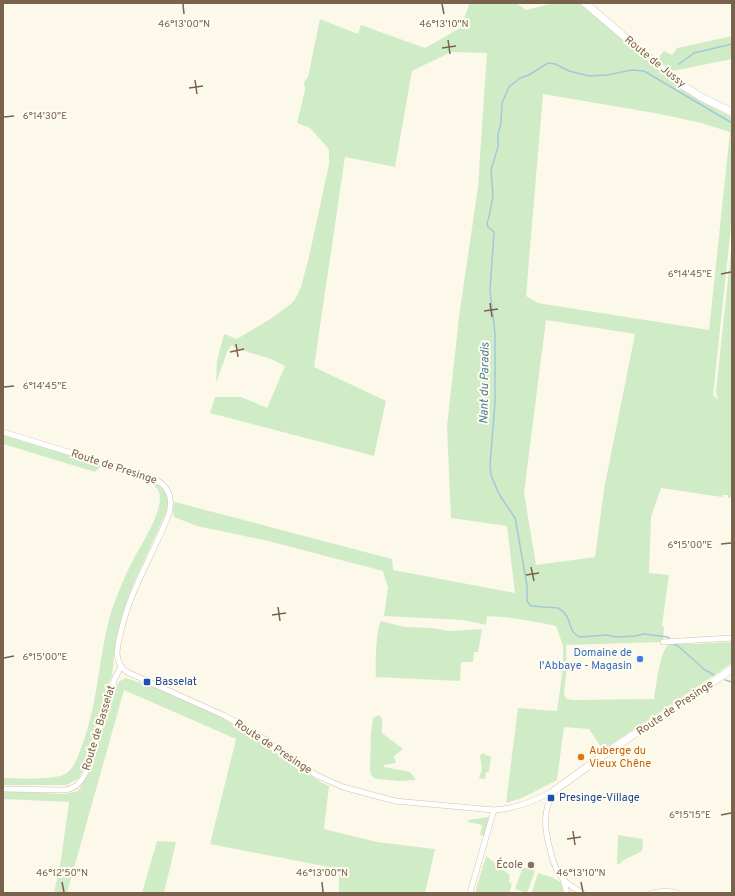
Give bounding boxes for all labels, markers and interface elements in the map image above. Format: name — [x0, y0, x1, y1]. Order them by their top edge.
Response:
text: 46°13'00"N — [158, 18, 210, 31]
text: 46°13'10"N — [419, 18, 469, 31]
street label: Route de Jussy — [622, 33, 689, 91]
text: 6°14'30"E — [23, 110, 67, 123]
text: 6°14'45"E — [668, 268, 712, 281]
water label: Nant du Paradis — [476, 341, 494, 424]
text: 6°14'45"E — [23, 380, 67, 393]
street label: Route de Presinge — [69, 446, 159, 488]
text: 6°15'00"E — [668, 539, 712, 552]
place label: Domaine de l'Abbaye - Magasin — [539, 646, 632, 673]
text: 6°15'00"E — [23, 651, 67, 664]
marker: Domaine de l'Abbaye - Magasin — [635, 654, 645, 664]
place label: Basselat — [155, 675, 197, 689]
marker: Basselat — [142, 677, 152, 687]
street label: Route de Presinge — [634, 677, 716, 739]
street label: Route de Basselat — [79, 684, 119, 772]
street label: Route de Presinge — [232, 717, 315, 777]
place label: Auberge du Vieux Chêne — [589, 744, 651, 771]
marker: Auberge du Vieux Chêne — [576, 752, 586, 762]
place label: Presinge-Village — [559, 791, 640, 805]
marker: Presinge-Village — [546, 793, 556, 803]
text: 6°15'15"E — [669, 809, 711, 822]
place label: École — [496, 857, 523, 872]
marker: École — [526, 860, 536, 870]
text: 46°12'50"N — [36, 867, 88, 880]
text: 46°13'00"N — [296, 867, 348, 880]
text: 46°13'10"N — [556, 867, 606, 880]

